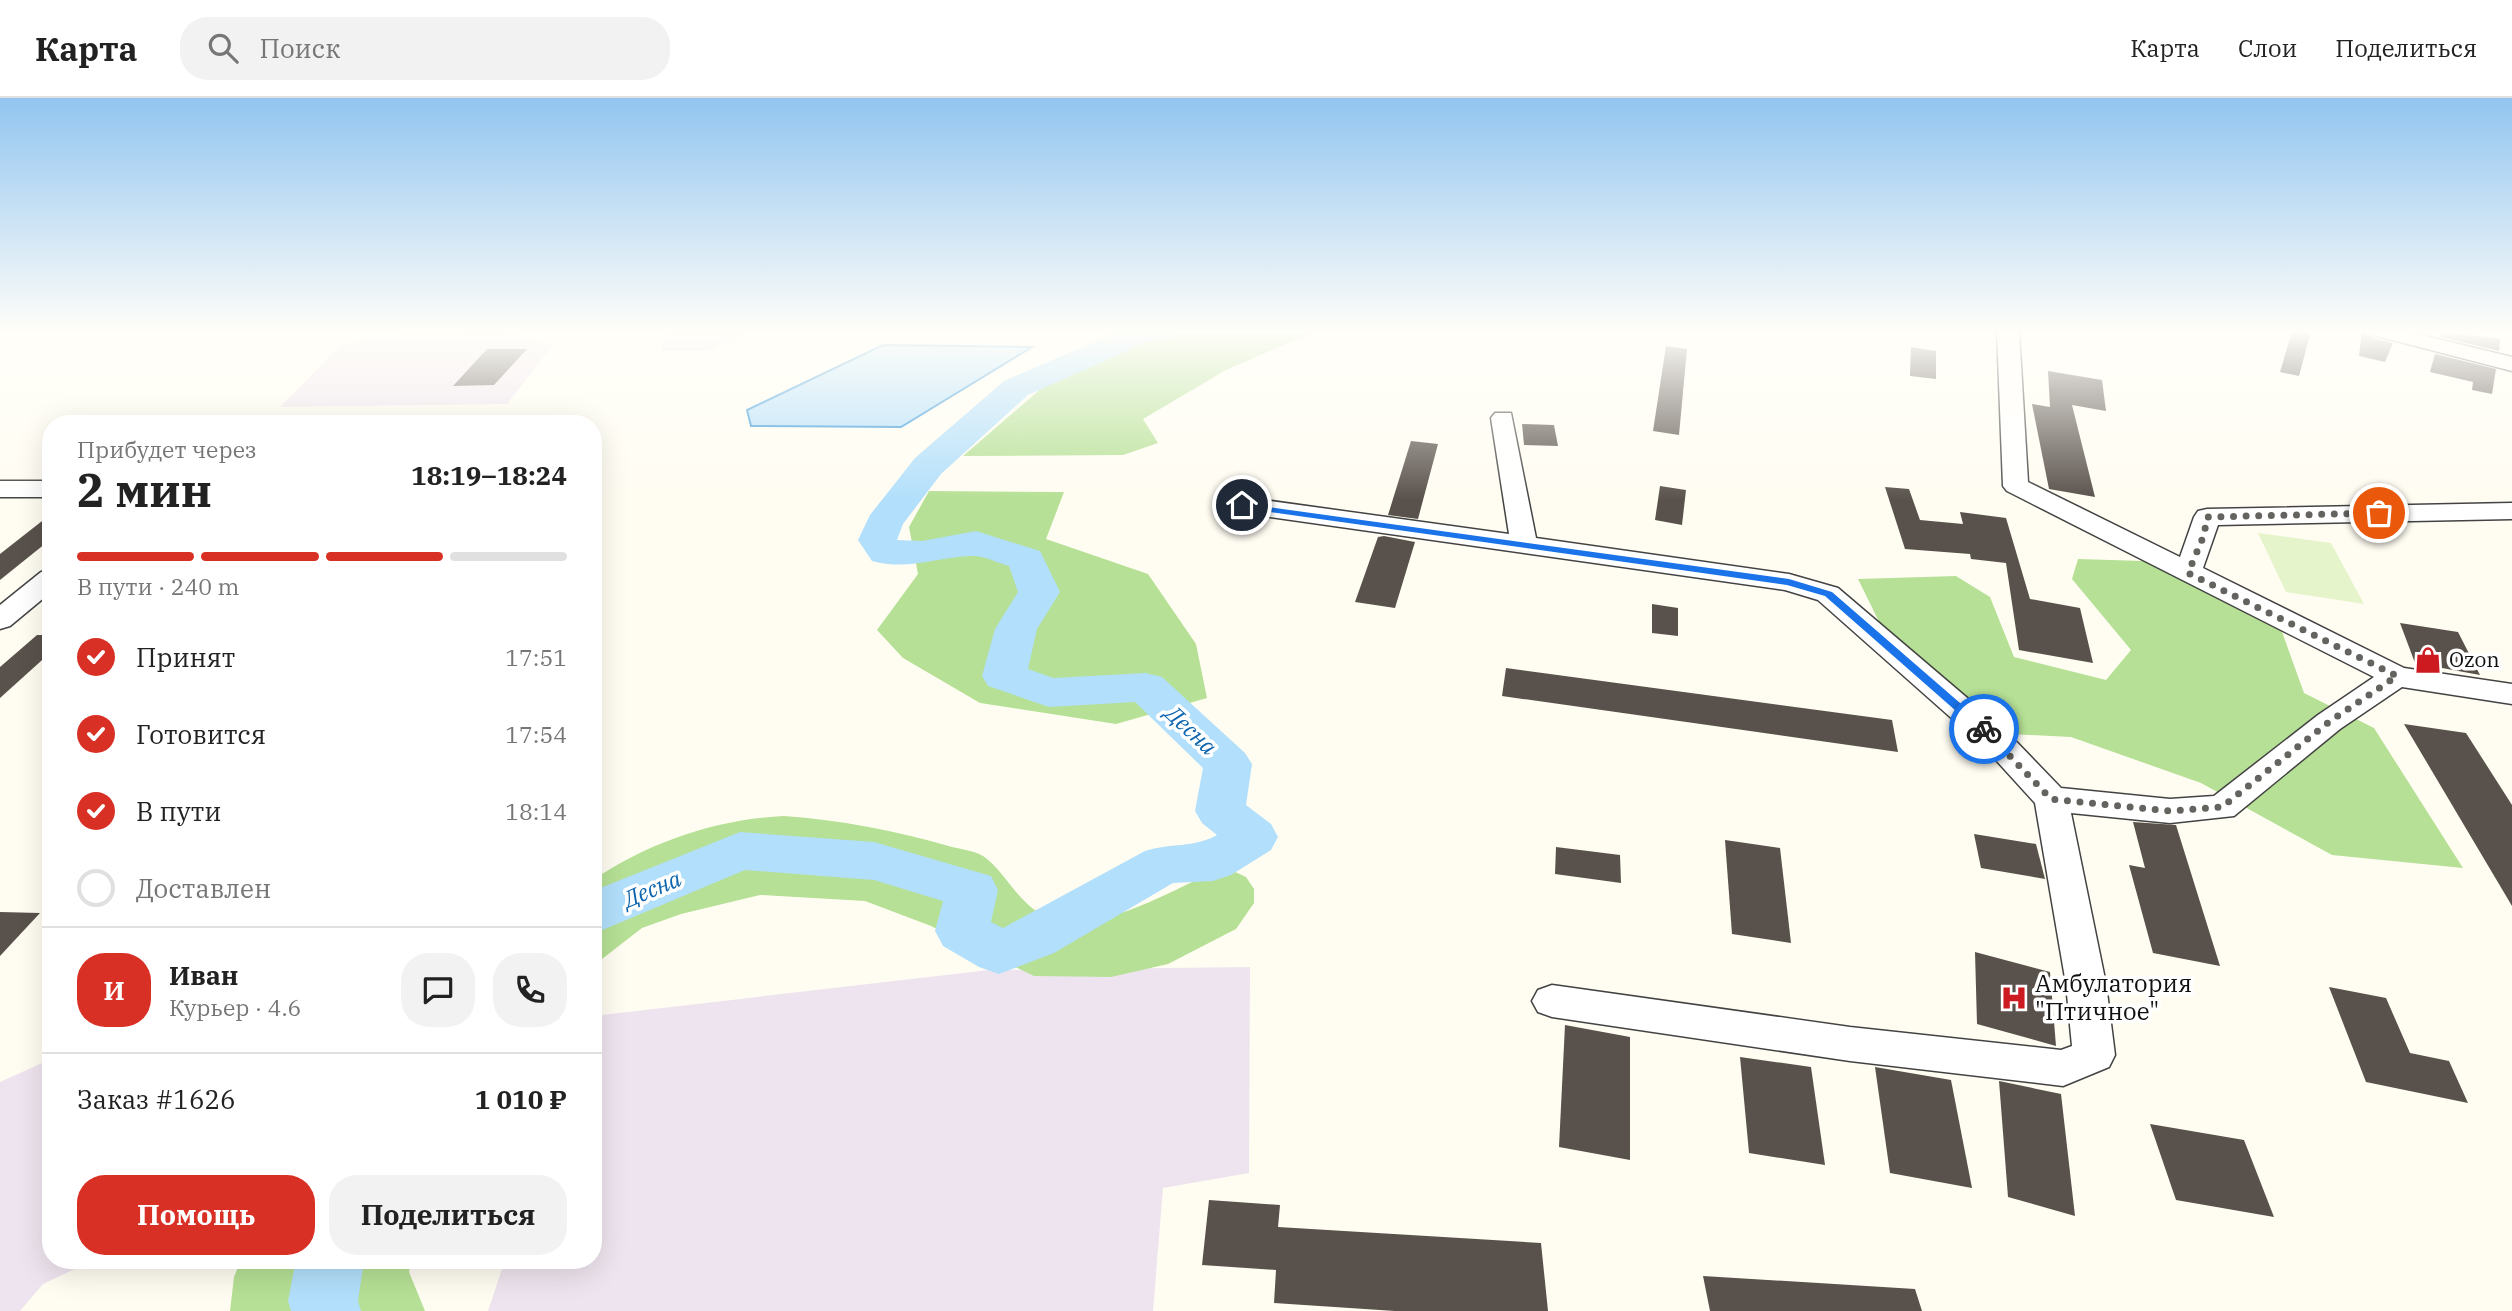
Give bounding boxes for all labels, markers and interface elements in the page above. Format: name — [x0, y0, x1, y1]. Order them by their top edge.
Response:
search box — [180, 17, 670, 80]
text: Карта — [35, 27, 138, 70]
icon: search — [204, 29, 242, 67]
text: Поиск — [260, 31, 340, 65]
text: Карта — [2130, 32, 2200, 64]
text: Слои — [2238, 32, 2297, 64]
text: Поделиться — [2335, 32, 2477, 64]
text: Прибудет через — [77, 434, 257, 464]
text: 18:19–18:24 — [411, 458, 567, 492]
text: 2 мин — [77, 460, 212, 520]
pin — [1212, 475, 1272, 535]
pin — [2349, 483, 2409, 543]
icon: home — [1223, 486, 1261, 524]
icon: bag — [2360, 494, 2398, 532]
text: В пути · 240 m — [77, 571, 239, 601]
icon: check — [77, 638, 115, 676]
text: Принят — [136, 640, 235, 674]
text: 17:51 — [505, 642, 567, 672]
shop icon: Ozon — [2413, 645, 2443, 675]
place label: Ozon — [2449, 645, 2500, 673]
courier — [1949, 694, 2019, 764]
water label: Десна — [1158, 696, 1224, 761]
icon: bike — [1965, 710, 2003, 748]
icon: check — [77, 715, 115, 753]
text: Готовится — [136, 717, 266, 751]
text: 17:54 — [505, 719, 567, 749]
icon: check — [77, 792, 115, 830]
text: В пути — [136, 794, 221, 828]
text: 18:14 — [505, 796, 567, 826]
water label: Десна — [616, 862, 686, 915]
text: Доставлен — [136, 871, 271, 905]
button: chat — [401, 953, 475, 1027]
button: phone — [493, 953, 567, 1027]
text: Иван — [169, 958, 238, 992]
place label: Амбулатория "Птичное" — [2035, 967, 2192, 1027]
text: И — [103, 973, 125, 1007]
hospital icon: Амбулатория "Птичное" — [1999, 983, 2029, 1013]
text: Курьер · 4.6 — [169, 992, 301, 1022]
text: Заказ #1626 — [77, 1082, 236, 1116]
text: 1 010 ₽ — [475, 1082, 567, 1116]
button: Помощь — [77, 1175, 315, 1255]
button: Поделиться — [329, 1175, 567, 1255]

